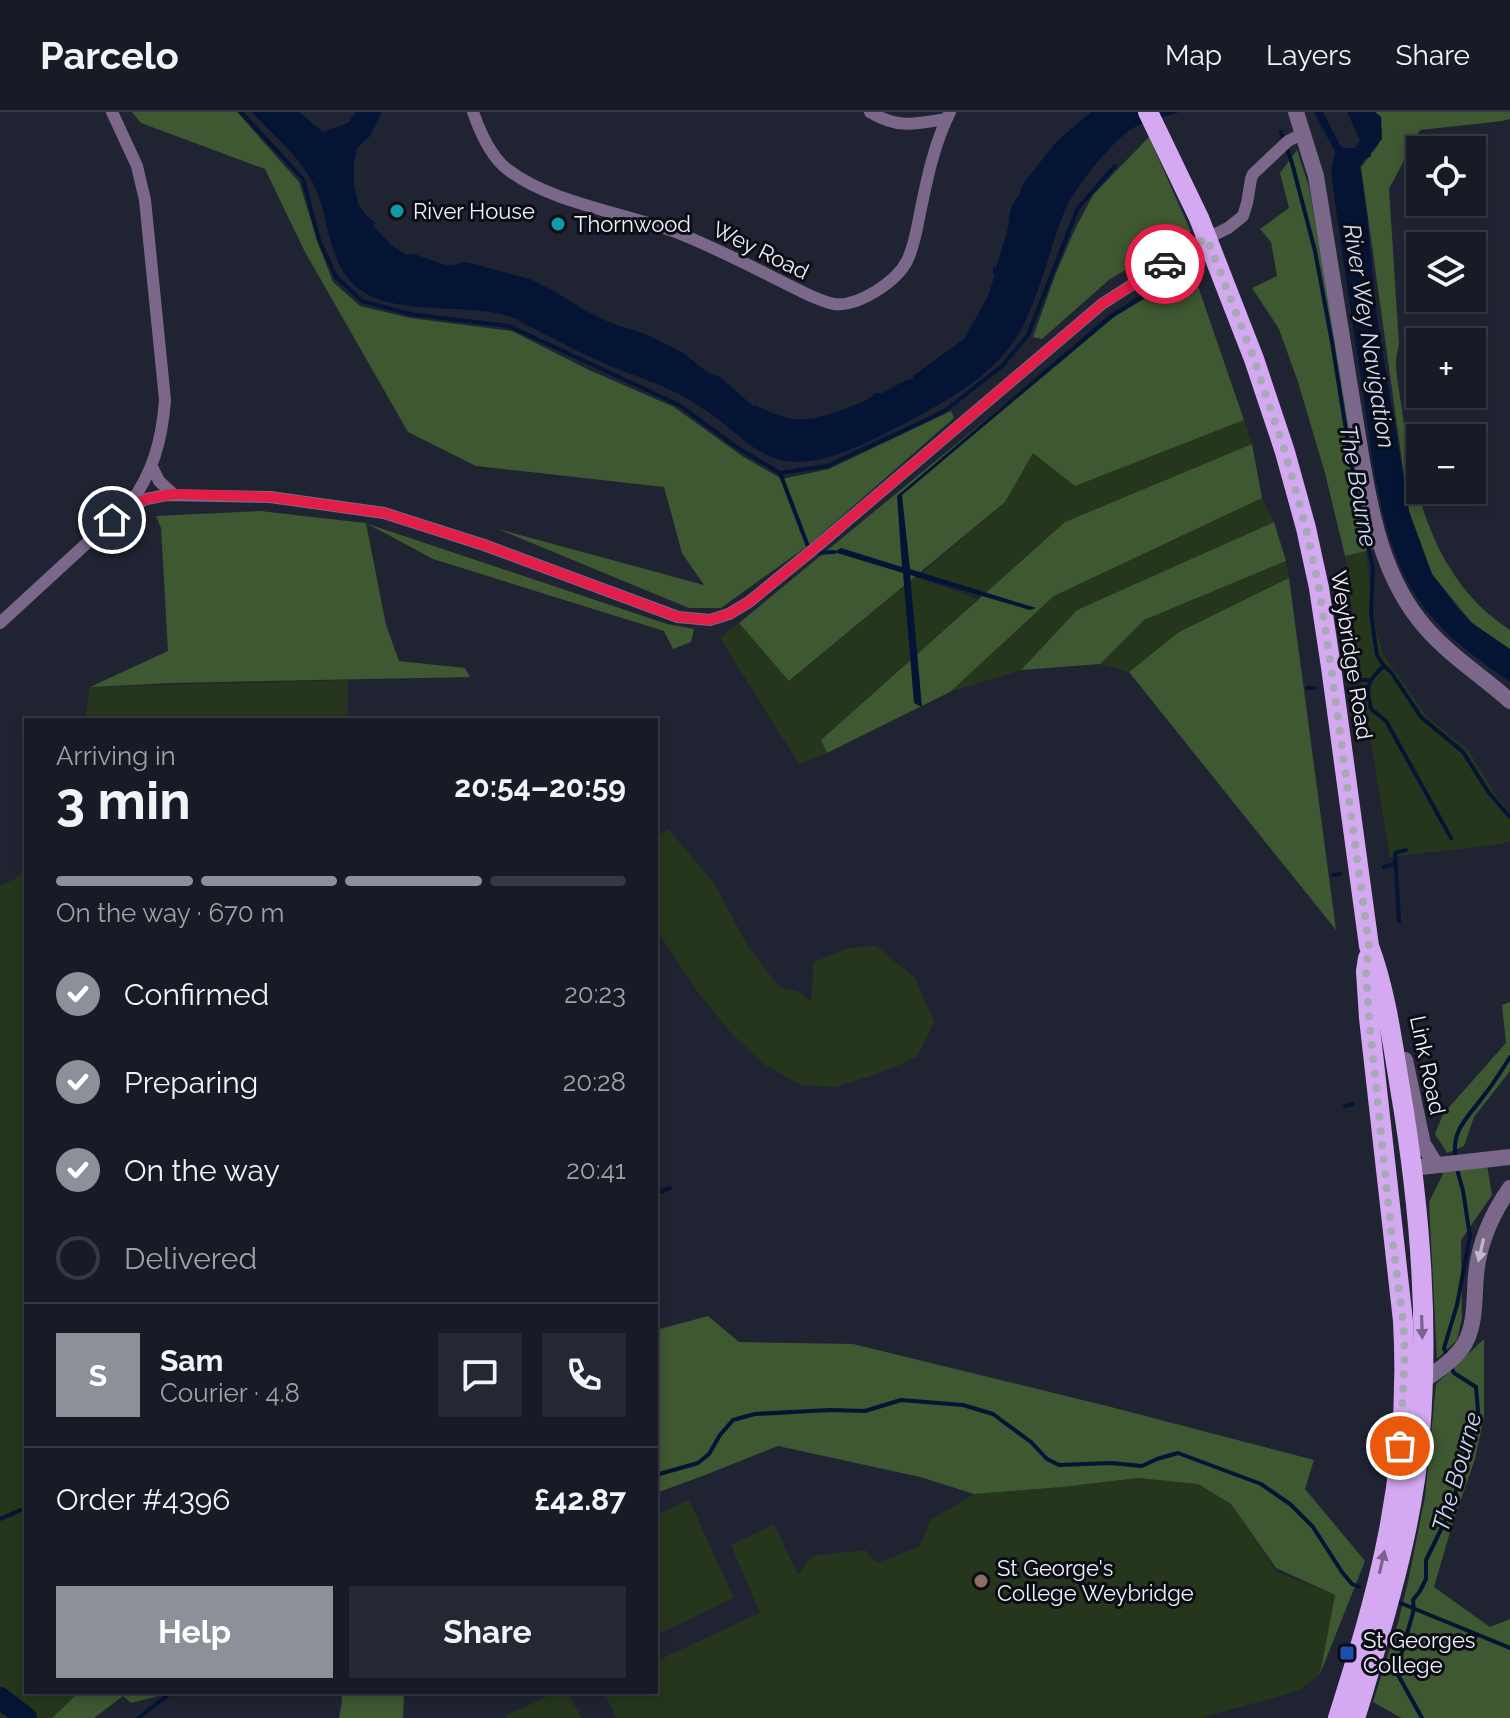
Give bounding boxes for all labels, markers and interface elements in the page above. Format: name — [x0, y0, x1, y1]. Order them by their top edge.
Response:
text: Parcelo — [40, 33, 179, 78]
text: Map — [1165, 39, 1222, 72]
text: Layers — [1266, 39, 1352, 72]
text: Share — [1396, 39, 1470, 72]
map controls — [1406, 136, 1486, 504]
button: locate — [1406, 136, 1486, 216]
place label: River House — [413, 198, 535, 224]
marker: River House — [388, 202, 406, 220]
place label: Thornwood — [574, 211, 691, 237]
marker: Thornwood — [549, 215, 567, 233]
street label: Wey Road — [709, 216, 813, 284]
water label: River Wey Navigation — [1337, 222, 1402, 450]
courier — [1125, 224, 1205, 304]
button: layers — [1406, 232, 1486, 312]
icon: car — [1143, 242, 1187, 286]
button: + — [1406, 328, 1486, 408]
water label: The Bourne — [1333, 423, 1384, 549]
button: − — [1406, 424, 1486, 504]
pin — [78, 486, 146, 554]
icon: home — [90, 498, 134, 542]
street label: Weybridge Road — [1326, 569, 1378, 741]
text: Arriving in — [56, 741, 176, 771]
text: 20:54–20:59 — [454, 769, 626, 804]
text: 3 min — [56, 770, 191, 831]
text: On the way · 670 m — [56, 898, 284, 928]
icon: check — [56, 972, 100, 1016]
text: Confirmed — [124, 977, 269, 1012]
text: 20:23 — [564, 979, 626, 1009]
street label: Link Road — [1405, 1013, 1451, 1117]
icon: check — [56, 1060, 100, 1104]
text: Preparing — [124, 1065, 258, 1100]
text: 20:28 — [563, 1067, 626, 1097]
icon: check — [56, 1148, 100, 1192]
text: On the way — [124, 1153, 280, 1188]
text: 20:41 — [566, 1155, 626, 1185]
one-way arrow — [1474, 1238, 1486, 1263]
text: Delivered — [124, 1241, 257, 1276]
one-way arrow — [1416, 1315, 1429, 1340]
button: chat — [438, 1333, 522, 1417]
button: phone — [542, 1333, 626, 1417]
text: Sam — [160, 1343, 223, 1378]
text: S — [89, 1358, 107, 1393]
text: Courier · 4.8 — [160, 1378, 300, 1408]
water label: The Bourne — [1426, 1408, 1488, 1535]
pin — [1366, 1412, 1434, 1480]
icon: bag — [1378, 1424, 1422, 1468]
text: Order #4396 — [56, 1482, 230, 1517]
text: £42.87 — [534, 1482, 626, 1517]
one-way arrow — [1376, 1550, 1389, 1575]
place label: St George's College Weybridge — [997, 1555, 1194, 1606]
marker: St George's College Weybridge — [972, 1572, 990, 1590]
button: Help — [56, 1586, 333, 1678]
button: Share — [349, 1586, 626, 1678]
place label: St Georges College — [1363, 1627, 1475, 1678]
marker: St Georges College — [1338, 1644, 1356, 1662]

